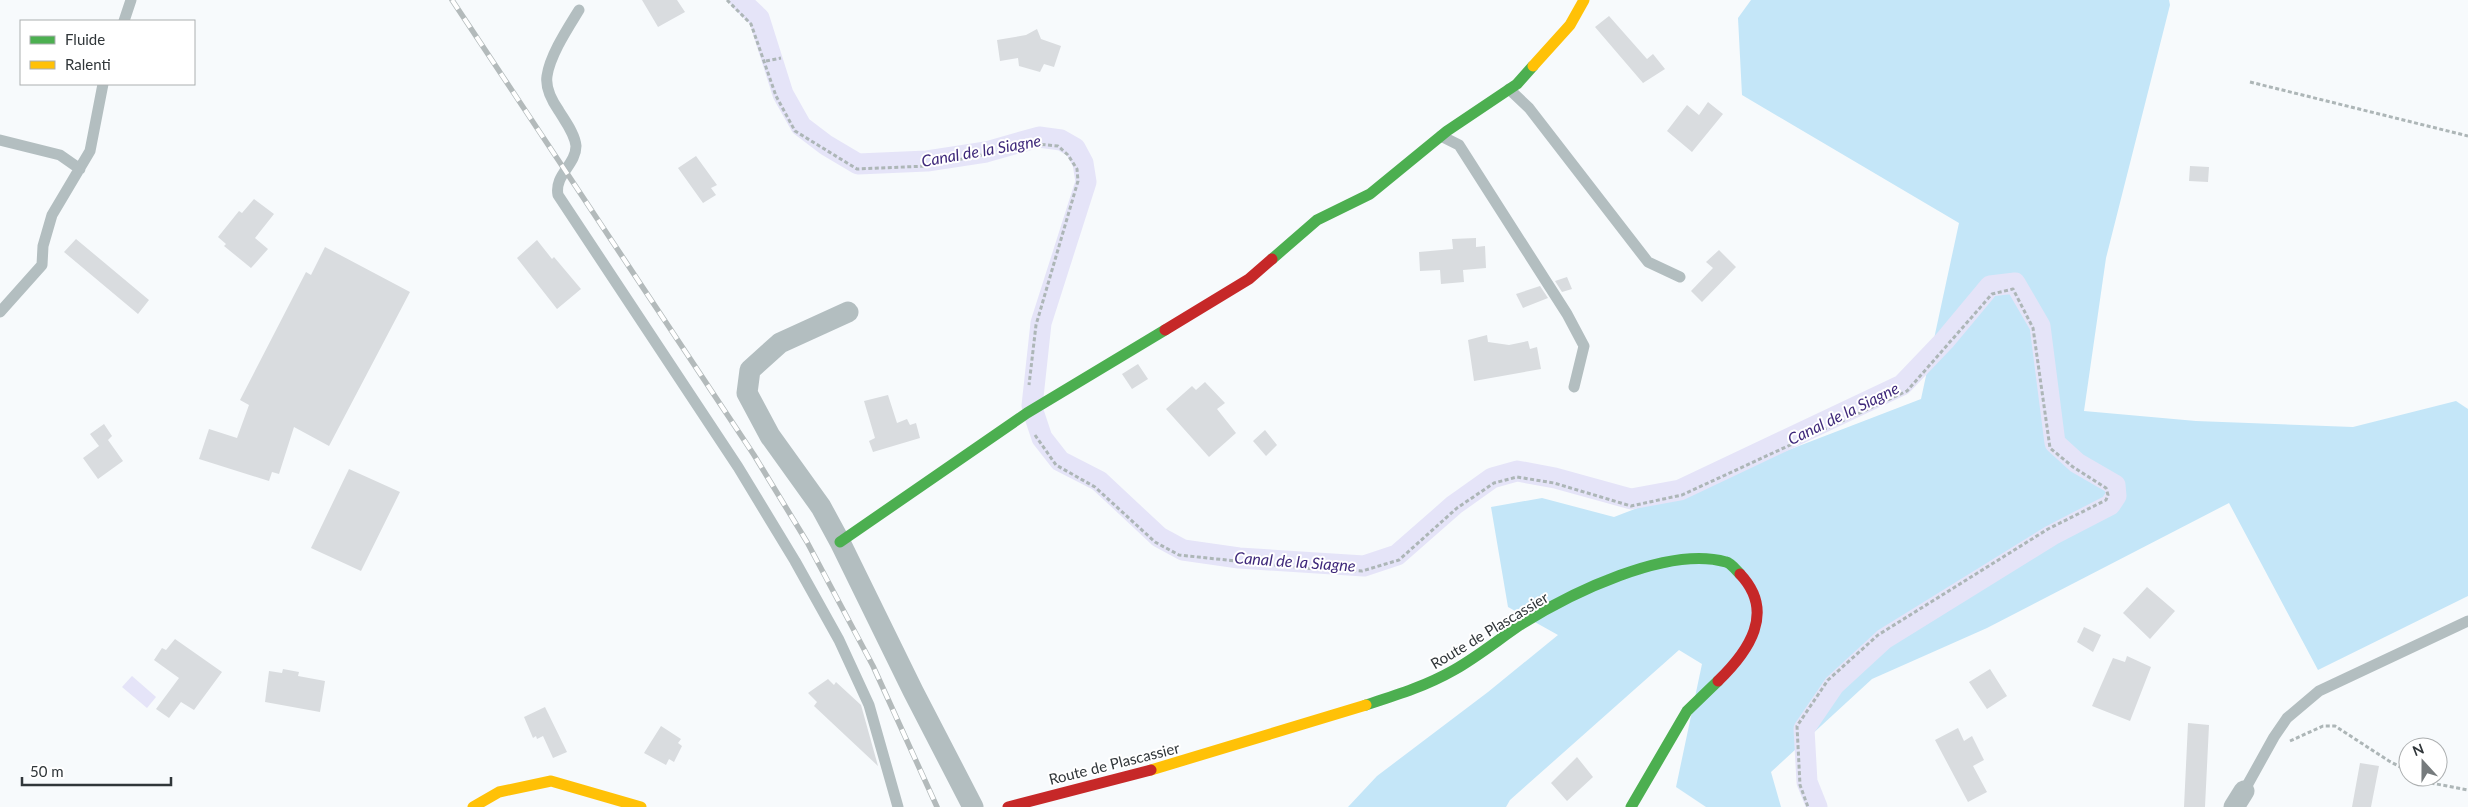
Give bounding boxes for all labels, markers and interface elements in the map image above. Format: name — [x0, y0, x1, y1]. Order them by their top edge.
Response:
legend — [20, 20, 195, 85]
text: Fluide — [65, 30, 105, 48]
text: Ralenti — [65, 55, 111, 73]
water label: Canal de la Siagne — [920, 130, 1043, 170]
water label: Canal de la Siagne — [1784, 378, 1902, 448]
water label: Canal de la Siagne — [1234, 547, 1356, 575]
street label: Route de Plascassier — [1427, 587, 1552, 672]
north arrow — [2398, 737, 2448, 787]
street label: Route de Plascassier — [1047, 738, 1182, 788]
text: N — [2410, 740, 2426, 759]
scale bar — [22, 754, 171, 786]
text: 50 m — [30, 762, 64, 780]

